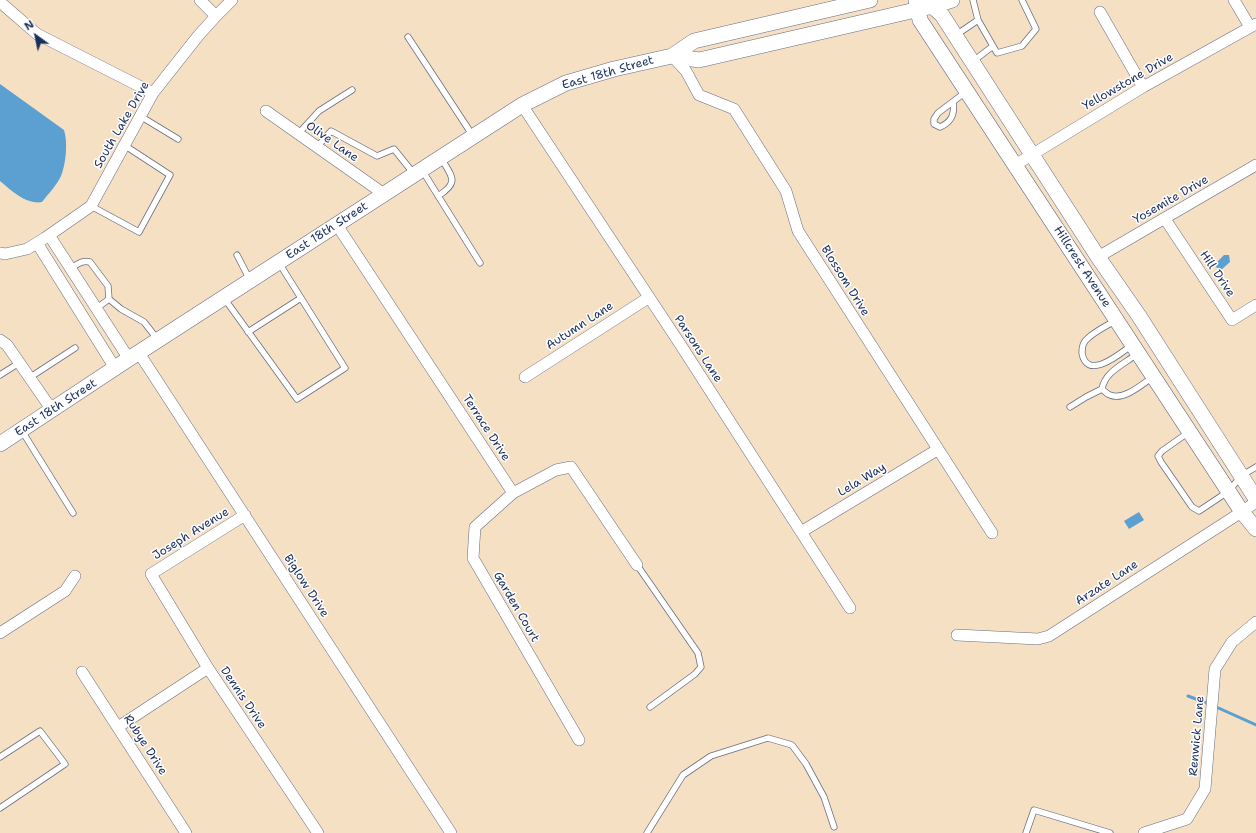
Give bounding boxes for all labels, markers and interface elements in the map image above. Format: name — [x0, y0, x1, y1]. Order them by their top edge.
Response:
north arrow — [16, 16, 56, 56]
text: N — [21, 17, 37, 34]
street label: Yellowstone Drive — [1080, 50, 1176, 114]
street label: East 18th Street — [561, 53, 655, 93]
street label: South Lake Drive — [91, 79, 153, 171]
street label: Olive Lane — [303, 119, 361, 165]
street label: Yosemite Drive — [1131, 173, 1211, 227]
street label: East 18th Street — [283, 199, 371, 263]
street label: Hillcrest Avenue — [1050, 224, 1114, 310]
street label: Blossom Drive — [818, 243, 872, 319]
street label: Hill Drive — [1196, 248, 1238, 300]
street label: Autumn Lane — [544, 299, 616, 353]
street label: Parsons Lane — [671, 313, 725, 385]
street label: East 18th Street — [12, 376, 100, 440]
street label: Terrace Drive — [459, 392, 513, 464]
street label: Lela Way — [835, 460, 889, 500]
street label: Joseph Avenue — [150, 505, 232, 563]
street label: Biglow Drive — [280, 552, 332, 620]
street label: Arzate Lane — [1073, 557, 1141, 609]
street label: Garden Court — [490, 569, 542, 645]
street label: Dennis Drive — [217, 664, 269, 732]
street label: Renwick Lane — [1186, 695, 1208, 777]
street label: Rubye Drive — [120, 712, 170, 778]

